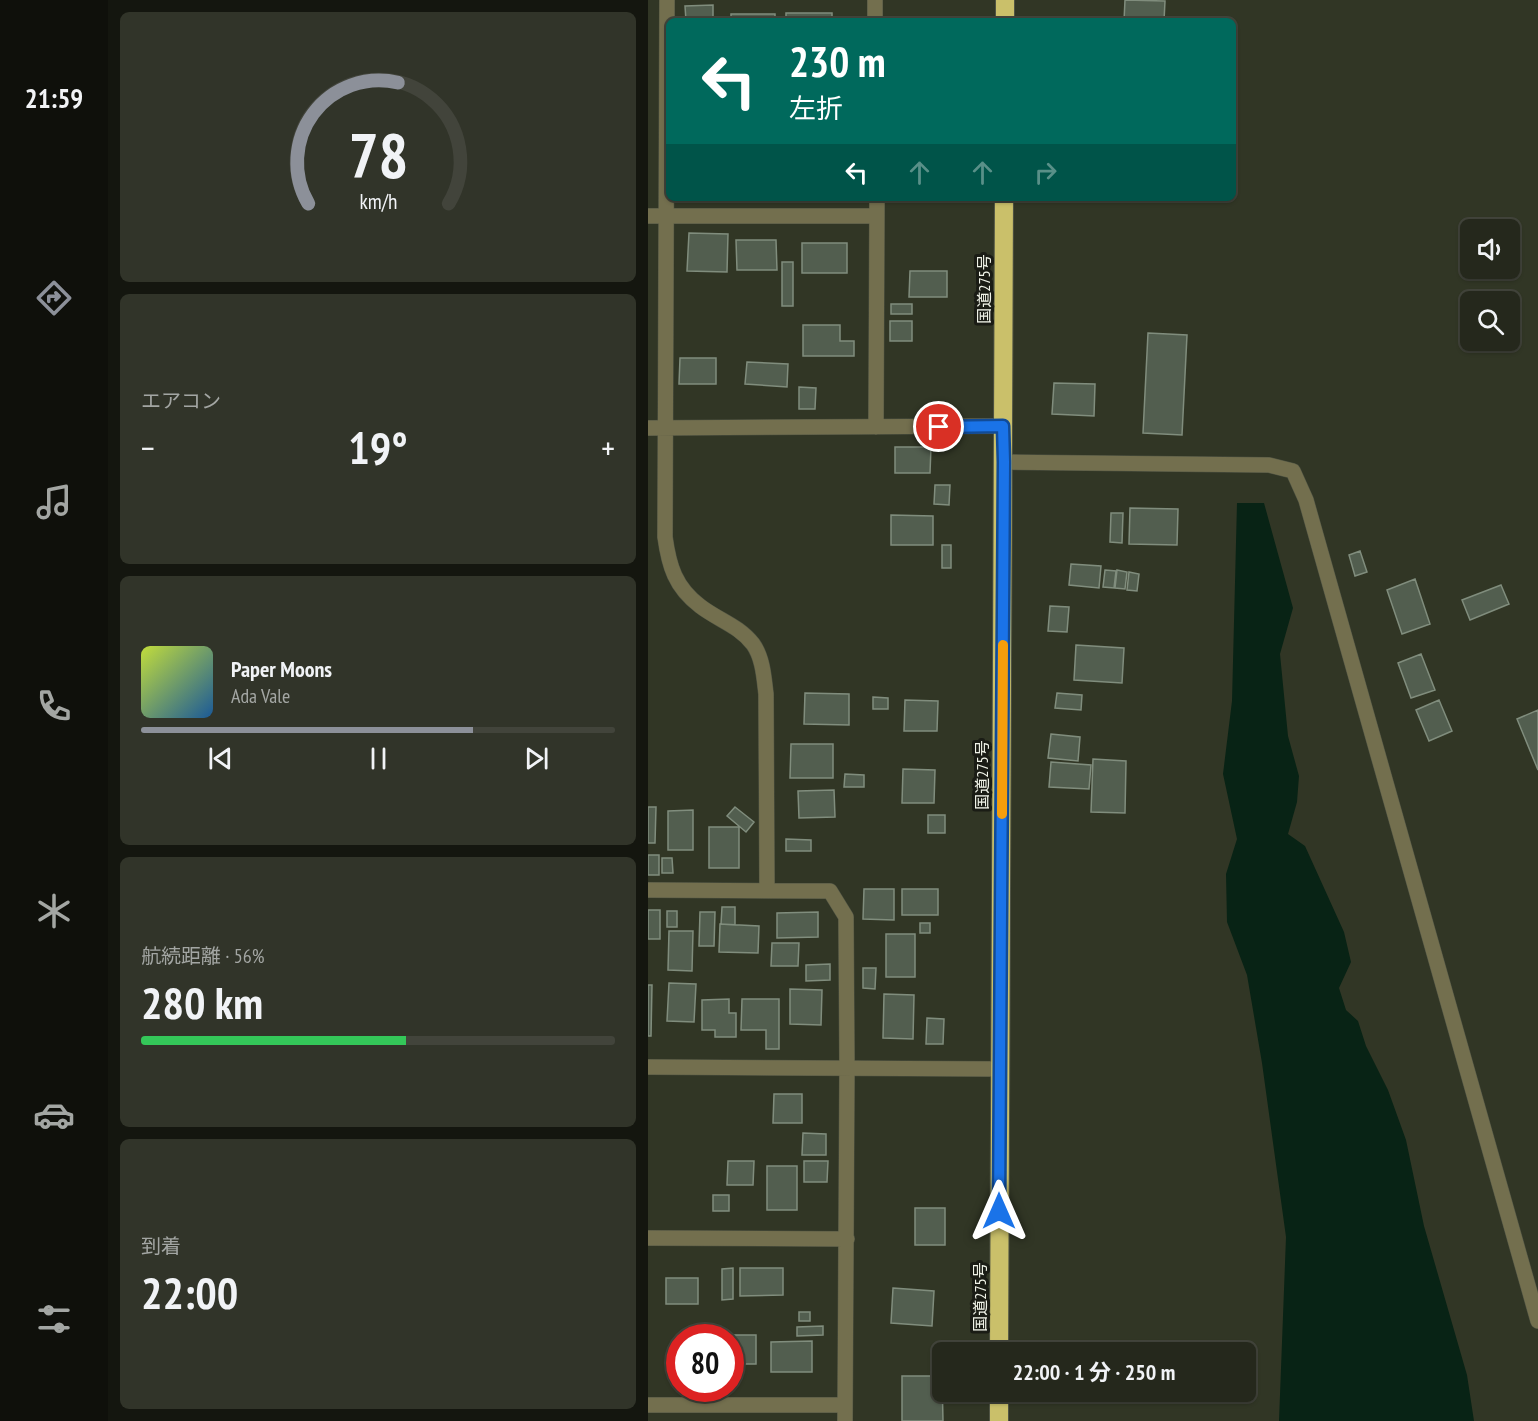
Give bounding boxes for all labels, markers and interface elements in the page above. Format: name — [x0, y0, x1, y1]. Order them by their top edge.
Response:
text: 230 m — [789, 34, 886, 89]
icon: left — [690, 42, 768, 120]
text: 21:59 — [25, 81, 83, 115]
text: 左折 — [789, 91, 843, 125]
text: 78 — [348, 114, 408, 195]
icon: left — [840, 156, 873, 189]
icon: ahead — [903, 156, 936, 189]
icon: ahead — [966, 156, 999, 189]
icon: right — [1029, 156, 1062, 189]
text: km/h — [359, 187, 397, 215]
map controls — [1460, 219, 1520, 351]
button: sound — [1460, 219, 1520, 279]
street label: 国道275号 — [974, 254, 994, 324]
icon: directions — [33, 277, 75, 319]
button: search — [1460, 291, 1520, 351]
text: エアコン — [141, 388, 221, 414]
pin — [913, 401, 964, 452]
icon: arrive — [922, 410, 955, 443]
text: 19° — [348, 418, 408, 476]
text: − — [141, 426, 155, 469]
text: + — [601, 426, 615, 469]
icon: music — [33, 481, 75, 523]
text: Paper Moons — [231, 655, 332, 683]
text: Ada Vale — [231, 683, 290, 709]
icon: phone — [33, 685, 75, 727]
street label: 国道275号 — [972, 740, 992, 810]
icon: previous — [204, 742, 237, 775]
icon: pause — [362, 742, 395, 775]
icon: next — [520, 742, 553, 775]
icon: climate — [33, 890, 75, 932]
text: 航続距離 · 56% — [141, 943, 264, 969]
text: 280 km — [141, 973, 263, 1031]
icon: car — [33, 1094, 75, 1136]
position arrow — [967, 1179, 1031, 1243]
text: 到着 — [141, 1233, 181, 1259]
street label: 国道275号 — [970, 1262, 990, 1332]
text: 22:00 — [141, 1263, 238, 1321]
icon: filters — [33, 1298, 75, 1340]
speed limit sign: 80 — [666, 1324, 744, 1402]
text: 22:00 · 1 分 · 250 m — [1013, 1358, 1175, 1386]

